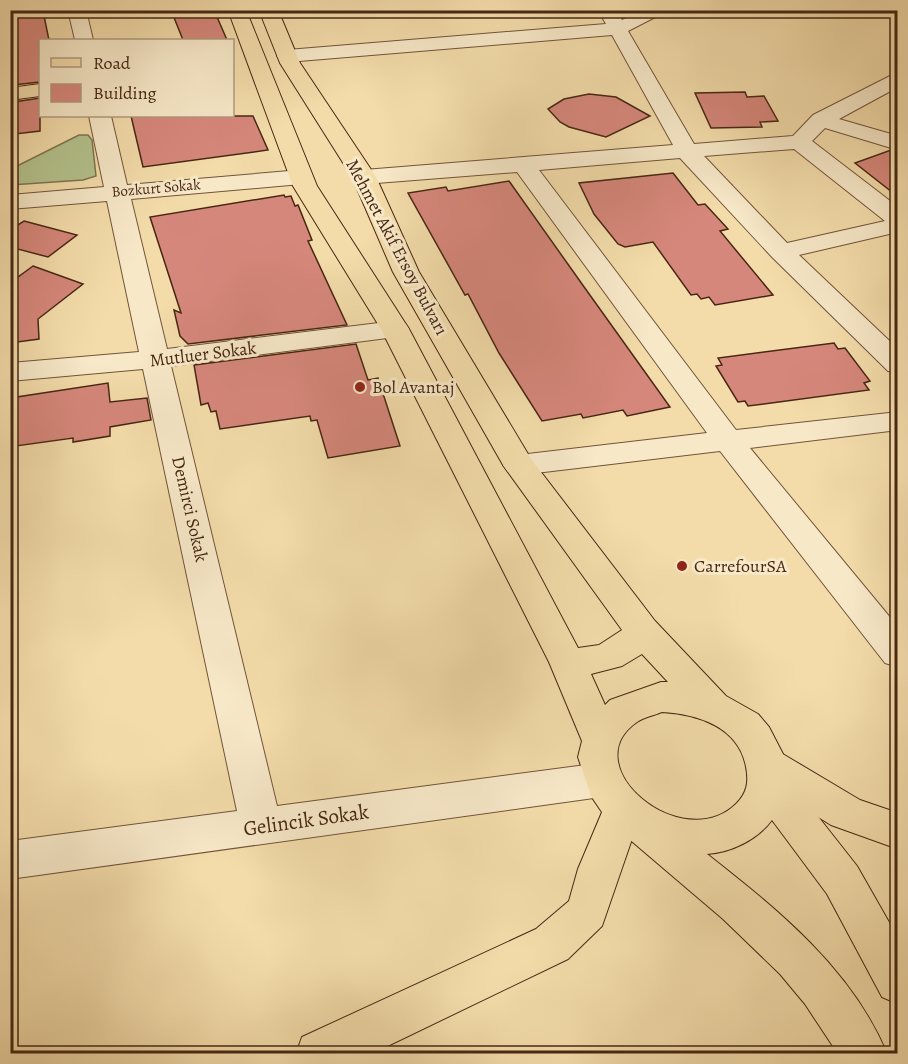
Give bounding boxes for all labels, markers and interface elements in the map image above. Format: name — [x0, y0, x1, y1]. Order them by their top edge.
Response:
legend — [39, 39, 234, 117]
text: Road — [93, 51, 131, 75]
text: Building — [93, 81, 157, 105]
street label: Mehmet Akif Ersoy Bulvarı — [340, 155, 454, 339]
street label: Bozkurt Sokak — [111, 174, 202, 202]
street label: Mutluer Sokak — [148, 336, 258, 372]
place label: Bol Avantaj — [372, 375, 454, 399]
marker: Bol Avantaj — [353, 380, 367, 394]
street label: Demirci Sokak — [166, 454, 214, 564]
place label: CarrefourSA — [694, 554, 787, 578]
marker: CarrefourSA — [675, 559, 689, 573]
street label: Gelincik Sokak — [241, 797, 371, 843]

